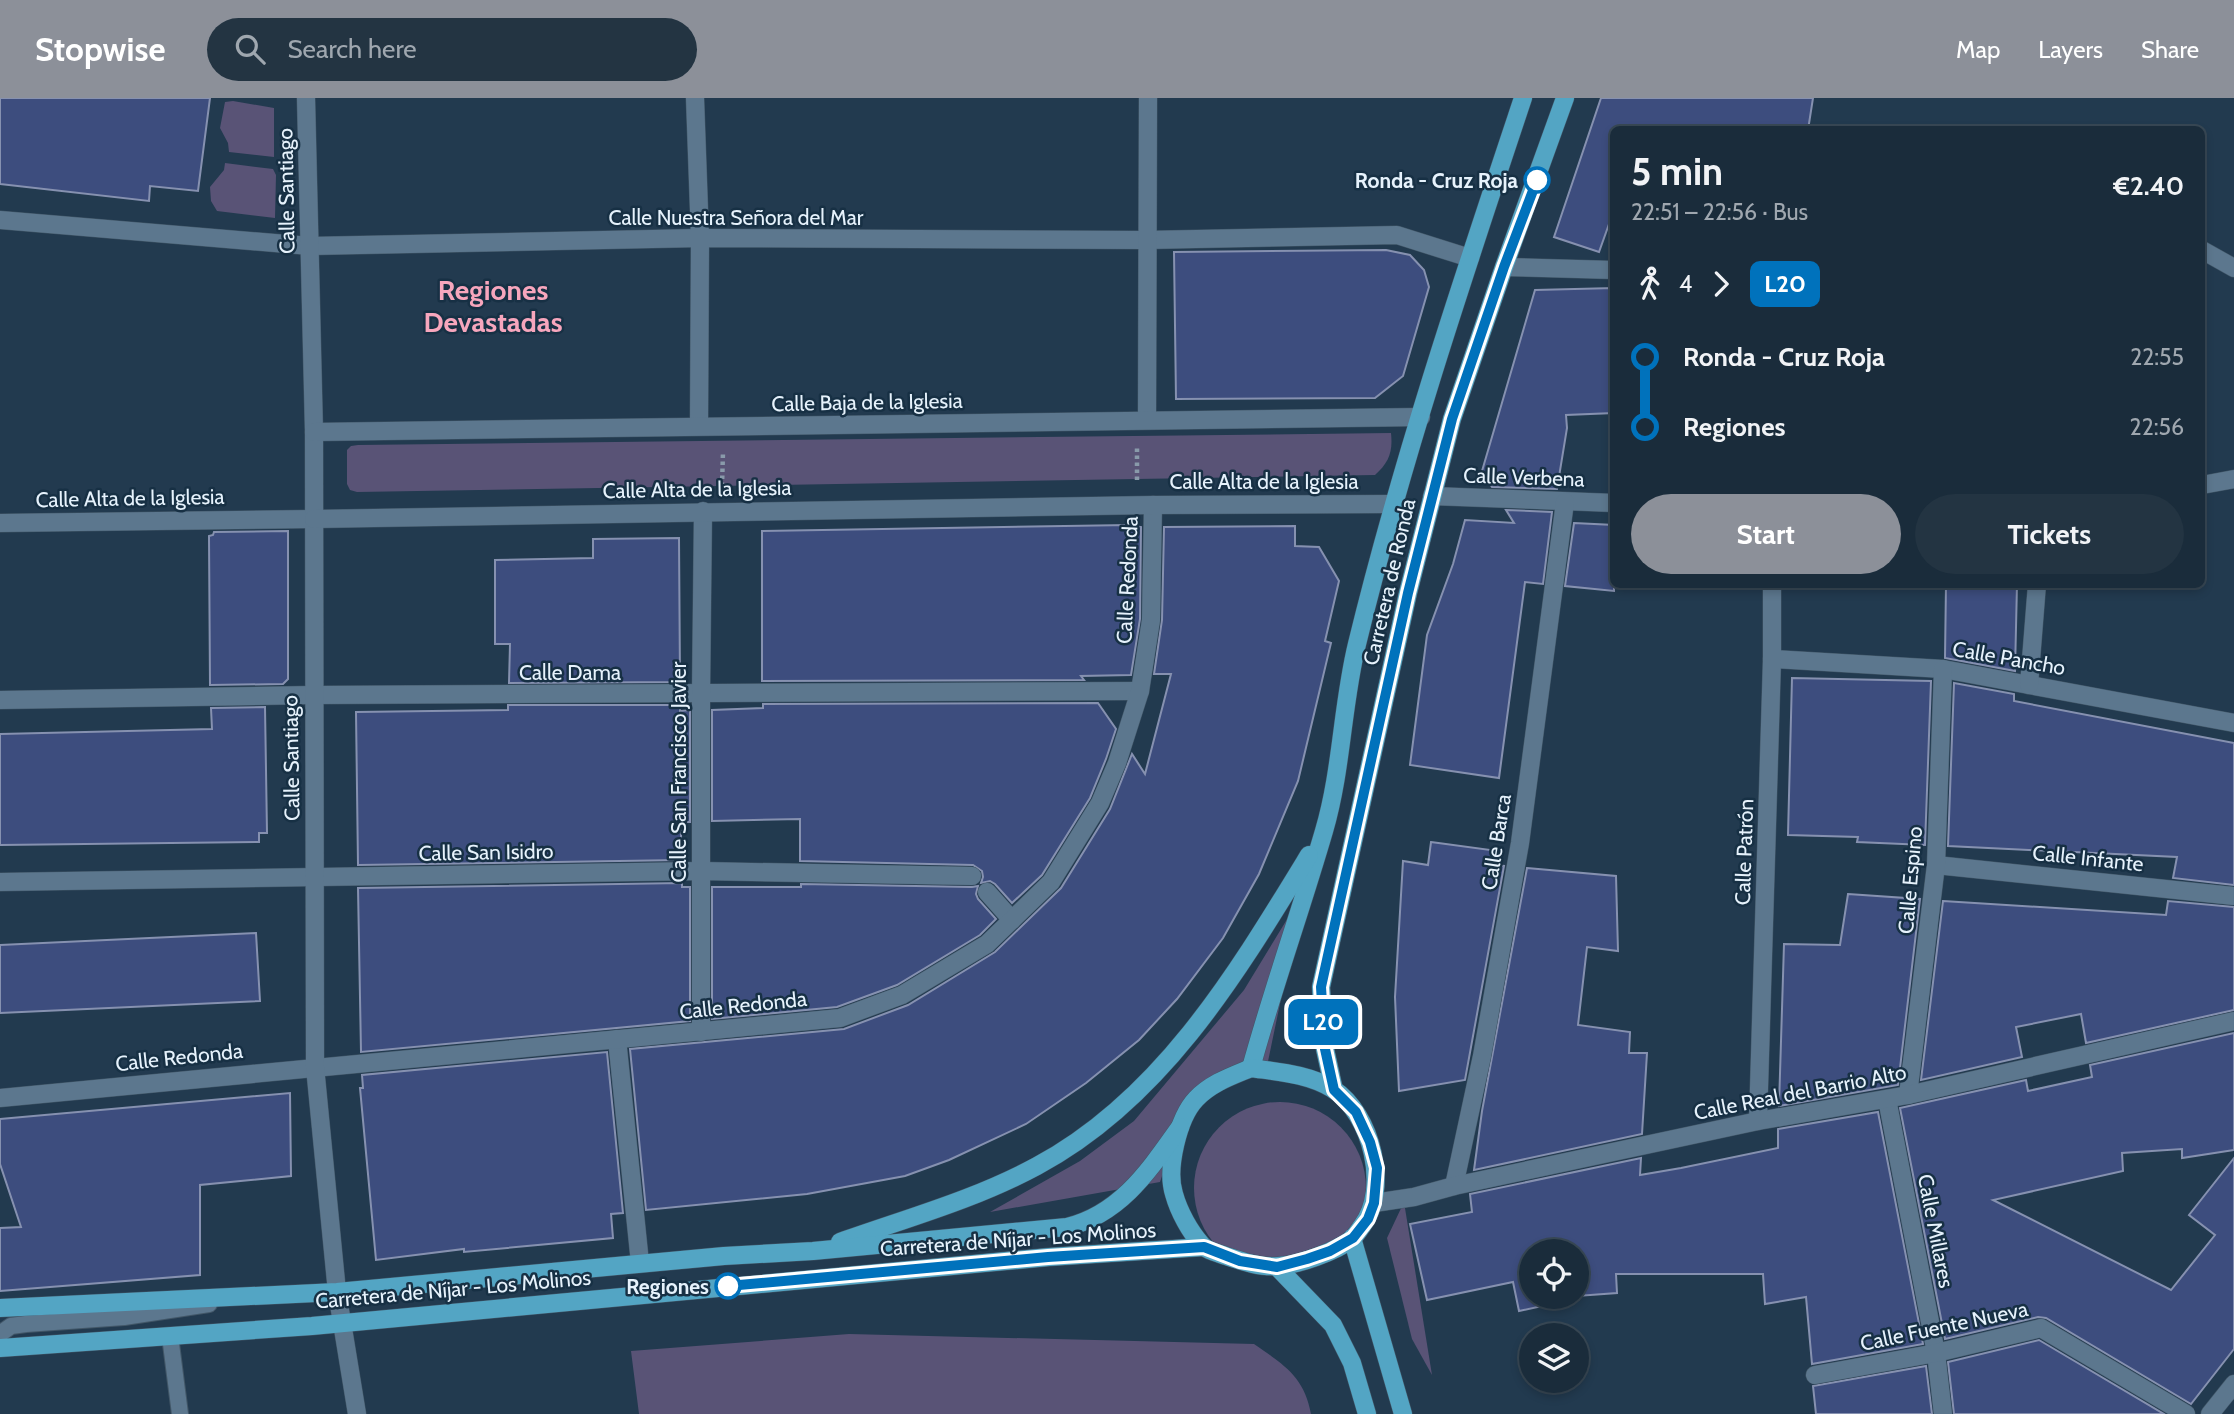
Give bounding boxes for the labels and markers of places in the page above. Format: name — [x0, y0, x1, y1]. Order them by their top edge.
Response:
marker: Ronda - Cruz Roja — [1524, 167, 1550, 193]
place label: Ronda - Cruz Roja — [1355, 168, 1519, 193]
marker: Regiones — [715, 1273, 741, 1299]
place label: Regiones — [626, 1274, 709, 1299]

